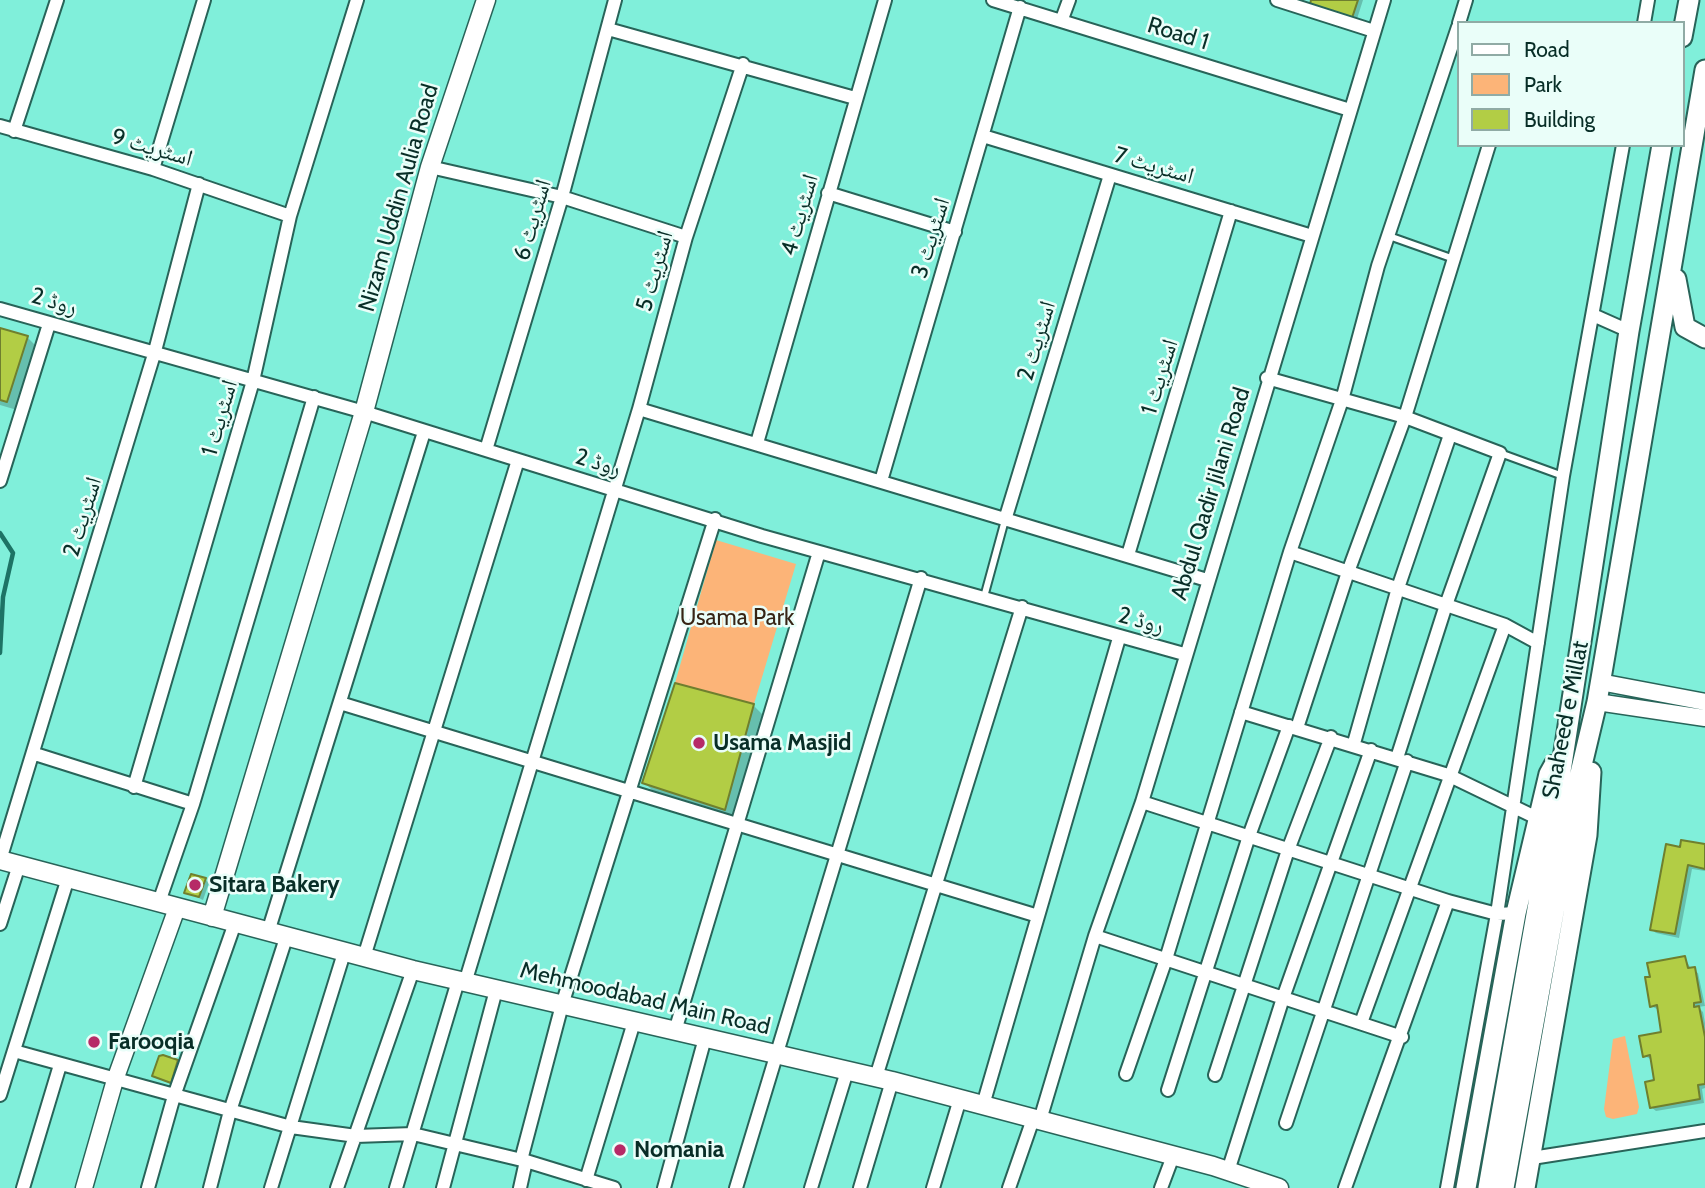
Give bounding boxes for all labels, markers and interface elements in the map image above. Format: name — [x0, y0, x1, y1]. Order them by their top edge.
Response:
street label: Road 1 — [1144, 12, 1212, 56]
legend — [1456, 21, 1684, 147]
text: Road — [1524, 37, 1570, 62]
text: Park — [1524, 72, 1562, 97]
street label: Nizam Uddin Aulia Road — [353, 81, 445, 315]
text: Building — [1524, 107, 1595, 132]
street label: اسٹریٹ 9 — [108, 123, 196, 173]
street label: اسٹریٹ 7 — [1111, 141, 1197, 191]
street label: اسٹریٹ 4 — [775, 171, 825, 259]
street label: اسٹریٹ 6 — [508, 176, 558, 264]
street label: اسٹریٹ 3 — [906, 195, 956, 281]
street label: اسٹریٹ 5 — [630, 228, 680, 314]
street label: روڈ 2 — [28, 282, 80, 322]
street label: اسٹریٹ 2 — [1012, 298, 1062, 384]
street label: اسٹریٹ 1 — [1135, 336, 1185, 418]
street label: اسٹریٹ 1 — [196, 377, 244, 459]
street label: Abdul Qadir Jilani Road — [1166, 384, 1256, 604]
street label: روڈ 2 — [572, 443, 624, 483]
street label: اسٹریٹ 2 — [58, 474, 108, 560]
street label: روڈ 2 — [1115, 602, 1167, 640]
park label: Usama Park — [680, 604, 794, 632]
street label: Shaheed e Millat — [1537, 639, 1595, 801]
place label: Usama Masjid — [713, 729, 851, 757]
marker: Usama Masjid — [691, 735, 707, 751]
place label: Sitara Bakery — [209, 871, 339, 899]
marker: Sitara Bakery — [187, 877, 203, 893]
street label: Mehmoodabad Main Road — [517, 957, 773, 1041]
place label: Farooqia — [108, 1028, 194, 1056]
marker: Farooqia — [86, 1034, 102, 1050]
place label: Nomania — [634, 1136, 724, 1164]
marker: Nomania — [612, 1142, 628, 1158]

